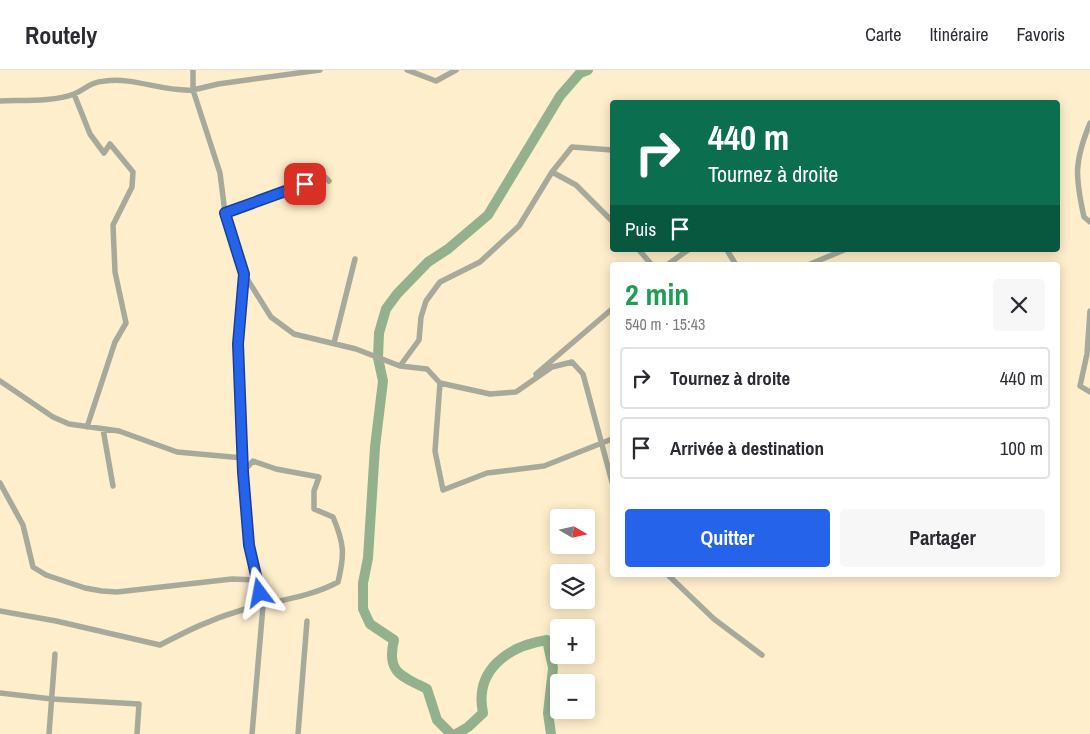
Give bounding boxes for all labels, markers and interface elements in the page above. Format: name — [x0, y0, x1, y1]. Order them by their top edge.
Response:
text: Routely — [25, 19, 97, 51]
text: Carte — [865, 22, 901, 47]
text: Itinéraire — [929, 22, 989, 47]
text: Favoris — [1017, 22, 1065, 47]
text: 440 m — [708, 114, 789, 161]
icon: right — [625, 120, 690, 185]
text: Tournez à droite — [708, 159, 838, 189]
pin — [284, 163, 326, 205]
icon: arrive — [291, 170, 319, 198]
icon: arrive — [666, 215, 694, 243]
text: Puis — [625, 216, 656, 242]
text: 2 min — [625, 274, 689, 314]
button: close — [993, 279, 1045, 331]
text: 540 m · 15:43 — [625, 313, 705, 335]
icon: right — [627, 364, 655, 392]
text: Tournez à droite — [670, 365, 790, 391]
text: 440 m — [1000, 365, 1043, 391]
icon: arrive — [627, 434, 655, 462]
text: Arrivée à destination — [670, 435, 824, 461]
text: 100 m — [1000, 435, 1043, 461]
north arrow — [550, 509, 595, 554]
map controls — [550, 509, 595, 719]
button: Quitter — [625, 509, 830, 567]
button: Partager — [840, 509, 1045, 567]
button: layers — [550, 564, 595, 609]
position arrow — [233, 566, 285, 618]
button: + — [550, 619, 595, 664]
button: − — [550, 674, 595, 719]

